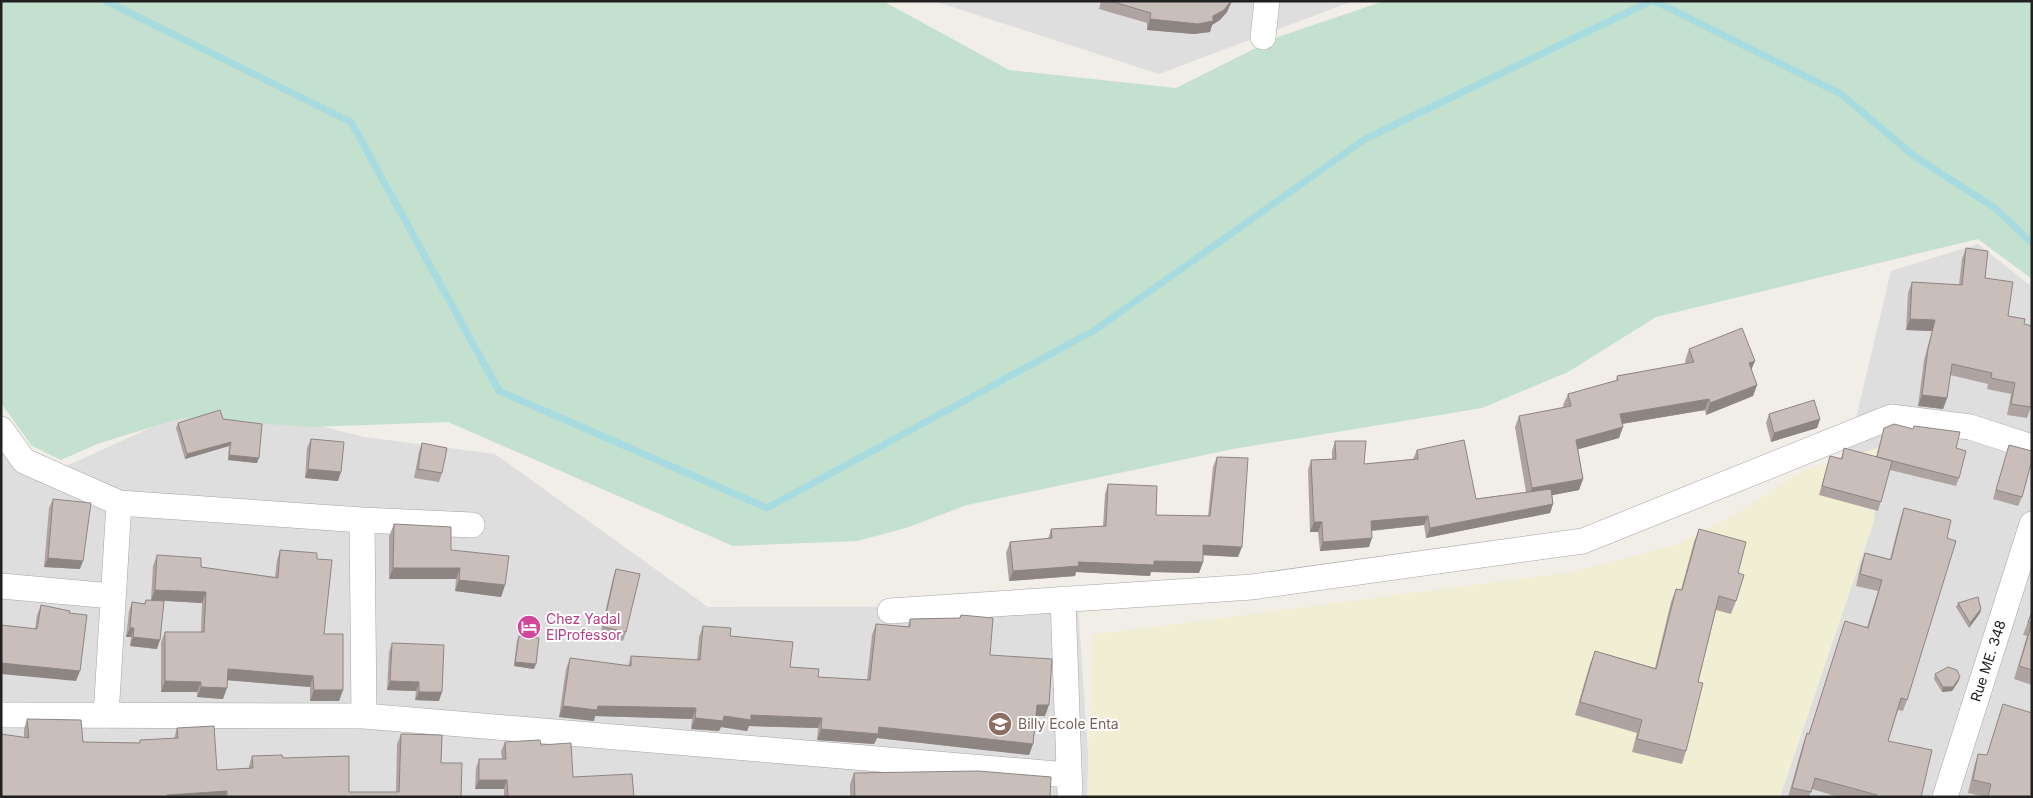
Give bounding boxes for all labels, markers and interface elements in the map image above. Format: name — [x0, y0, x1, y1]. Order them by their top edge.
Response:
place label: Chez Yadal ElProfessor — [546, 610, 622, 643]
hotel icon: Chez Yadal ElProfessor — [516, 614, 542, 640]
street label: Rue ME. 348 — [1966, 618, 2009, 704]
school or university icon: Billy Ecole Enta — [987, 711, 1013, 737]
place label: Billy Ecole Enta — [1018, 715, 1119, 732]

